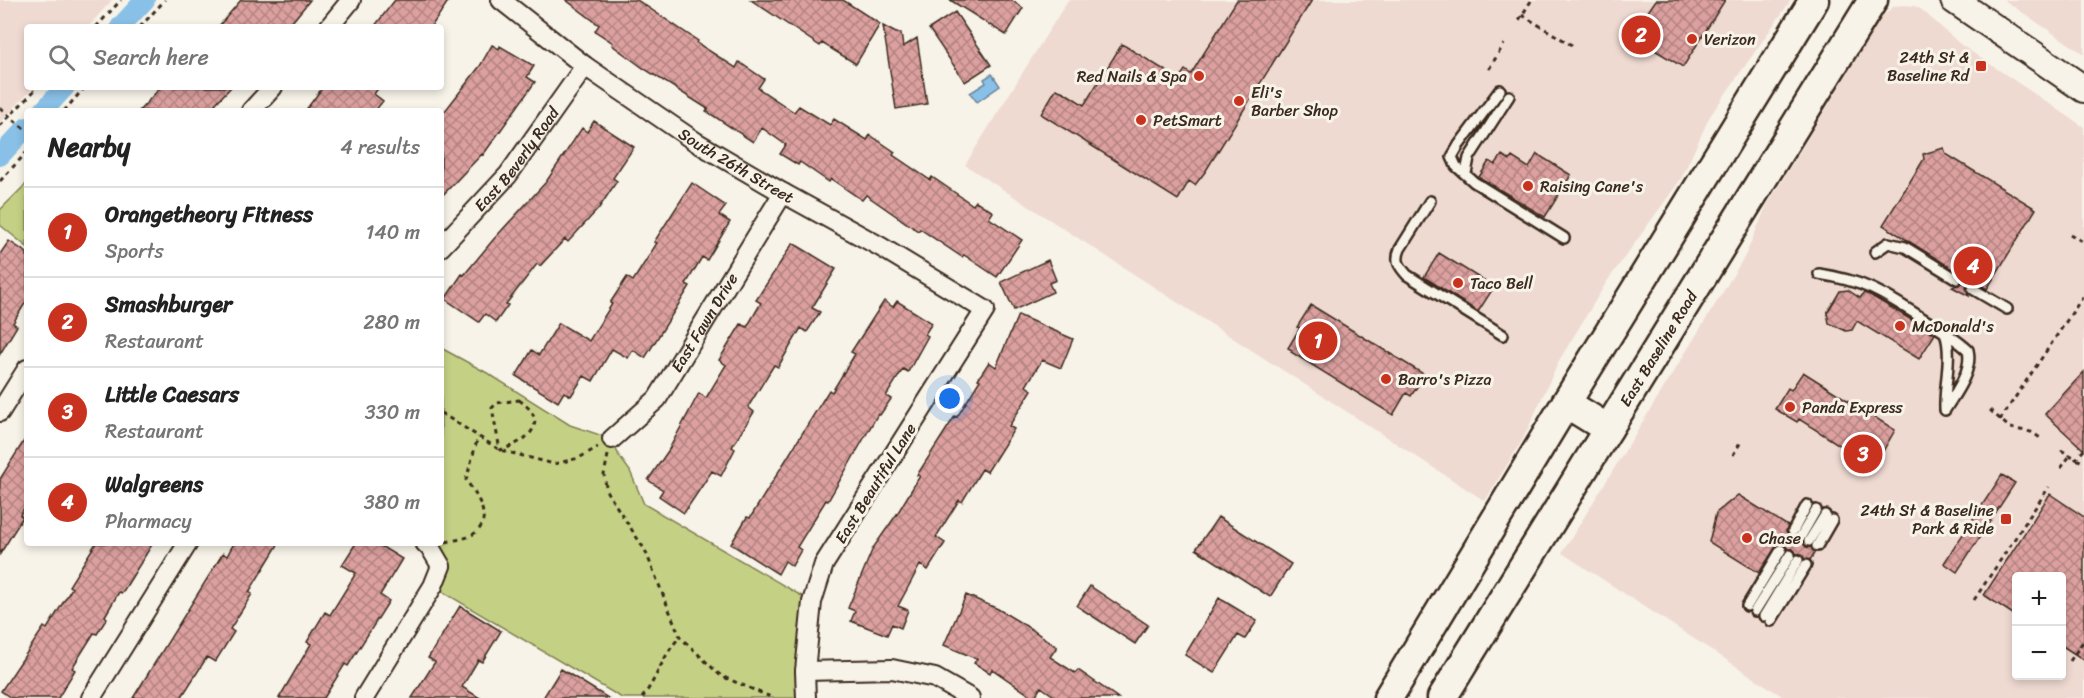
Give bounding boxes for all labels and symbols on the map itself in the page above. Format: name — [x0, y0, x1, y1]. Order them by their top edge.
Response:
pin: 2 — [1622, 12, 1660, 57]
place label: Verizon — [1704, 25, 1756, 54]
marker: Verizon — [1685, 32, 1699, 46]
place label: 24th St & Baseline Rd — [1887, 43, 1971, 90]
marker: 24th St & Baseline Rd — [1974, 59, 1988, 73]
place label: Red Nails & Spa — [1077, 62, 1187, 91]
marker: Red Nails & Spa — [1192, 69, 1206, 83]
place label: Eli's Barber Shop — [1251, 78, 1339, 125]
marker: Eli's Barber Shop — [1232, 94, 1246, 108]
street label: East Beverly Road — [467, 99, 568, 219]
place label: PetSmart — [1153, 106, 1222, 135]
marker: PetSmart — [1134, 113, 1148, 127]
street label: South 26th Street — [672, 120, 800, 212]
place label: Raising Cane's — [1540, 172, 1644, 201]
marker: Raising Cane's — [1521, 179, 1535, 193]
pin: 4 — [1954, 244, 1992, 288]
street label: East Fawn Drive — [663, 267, 746, 378]
place label: Taco Bell — [1470, 269, 1533, 298]
marker: Taco Bell — [1451, 276, 1465, 290]
street label: East Baseline Road — [1611, 283, 1706, 412]
place label: McDonald's — [1912, 312, 1994, 341]
pin: 1 — [1298, 318, 1338, 364]
marker: McDonald's — [1893, 319, 1907, 333]
place label: Barro's Pizza — [1398, 365, 1491, 394]
marker: Barro's Pizza — [1379, 372, 1393, 386]
your location — [935, 384, 964, 413]
place label: Panda Express — [1802, 393, 1903, 422]
marker: Panda Express — [1783, 400, 1797, 414]
street label: East Beautiful Lane — [827, 417, 924, 549]
pin: 3 — [1844, 432, 1882, 476]
place label: 24th St & Baseline Park & Ride — [1861, 496, 1994, 543]
marker: 24th St & Baseline Park & Ride — [1999, 512, 2013, 526]
place label: Chase — [1759, 524, 1801, 553]
marker: Chase — [1740, 531, 1754, 545]

